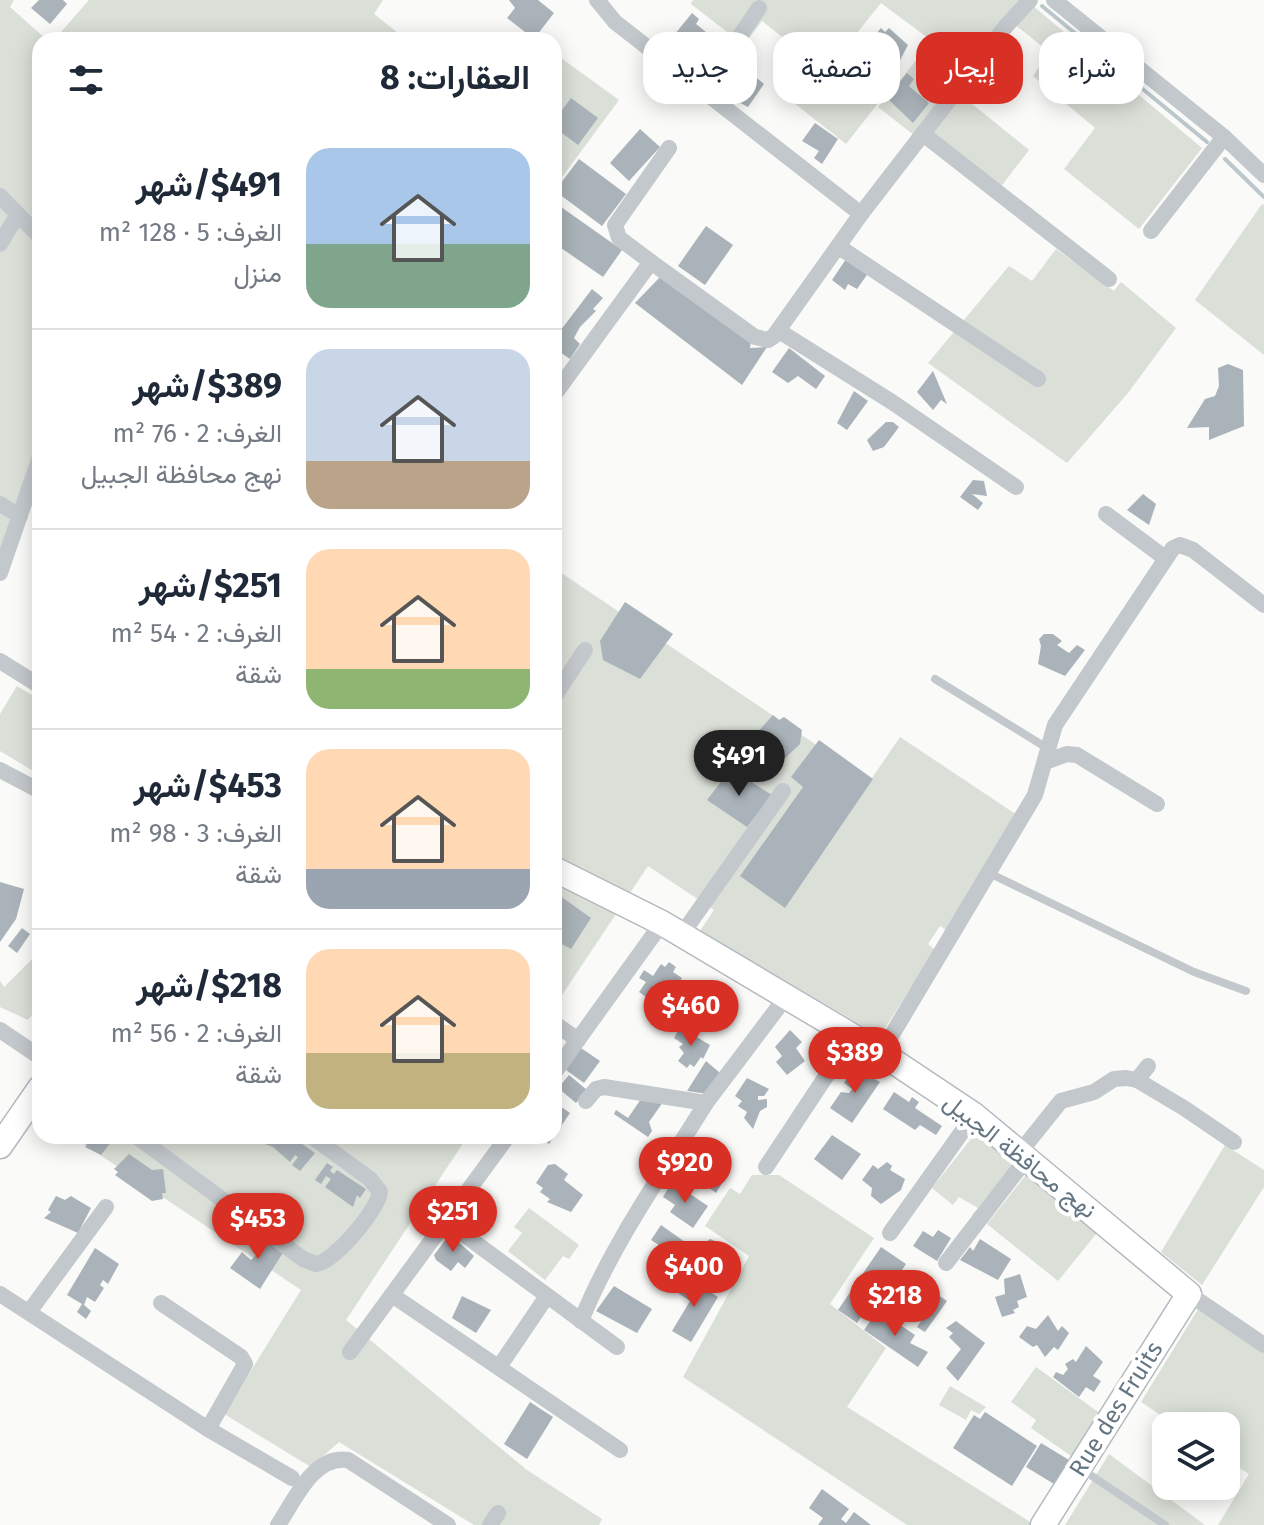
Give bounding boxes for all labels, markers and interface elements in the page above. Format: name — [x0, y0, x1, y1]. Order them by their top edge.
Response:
chip: جديد — [643, 32, 757, 104]
chip: تصفية — [773, 32, 900, 104]
chip: إيجار — [916, 32, 1023, 104]
chip: شراء — [1039, 32, 1144, 104]
text: العقارات: 8 — [380, 57, 530, 98]
icon: filters — [64, 58, 108, 102]
text: $491/شهر — [135, 164, 282, 205]
icon: home — [370, 180, 466, 276]
text: الغرف: 5 · 128 m² — [99, 217, 282, 248]
text: منزل — [233, 258, 282, 289]
text: $389/شهر — [132, 365, 282, 406]
icon: home — [370, 381, 466, 477]
text: الغرف: 2 · 76 m² — [112, 418, 282, 449]
text: نهج محافظة الجبيل — [81, 459, 282, 490]
text: $251/شهر — [139, 565, 282, 606]
icon: home — [370, 581, 466, 677]
text: الغرف: 2 · 54 m² — [110, 618, 282, 649]
text: شقة — [235, 659, 282, 690]
pin: $491 — [692, 730, 786, 798]
text: $491 — [712, 740, 766, 771]
text: $453/شهر — [134, 765, 282, 806]
icon: home — [370, 781, 466, 877]
text: الغرف: 3 · 98 m² — [109, 818, 282, 849]
text: شقة — [235, 859, 282, 890]
text: $218/شهر — [136, 965, 282, 1006]
pin: $460 — [644, 980, 738, 1048]
icon: home — [370, 981, 466, 1077]
text: $460 — [662, 990, 720, 1021]
text: الغرف: 2 · 56 m² — [110, 1018, 282, 1049]
pin: $389 — [808, 1027, 902, 1095]
text: $389 — [826, 1037, 884, 1068]
text: شقة — [235, 1059, 282, 1090]
street label: نهج محافظة الجبيل — [936, 1088, 1102, 1227]
pin: $920 — [638, 1137, 732, 1205]
text: $920 — [657, 1147, 713, 1178]
pin: $251 — [406, 1186, 500, 1254]
pin: $453 — [211, 1193, 305, 1261]
text: $251 — [427, 1196, 479, 1227]
text: $453 — [230, 1203, 286, 1234]
pin: $400 — [647, 1241, 741, 1309]
text: $400 — [664, 1251, 724, 1282]
pin: $218 — [848, 1270, 942, 1338]
text: $218 — [868, 1280, 922, 1311]
street label: Rue des Fruits — [1063, 1336, 1169, 1482]
map controls — [1152, 1412, 1240, 1500]
button: layers — [1152, 1412, 1240, 1500]

